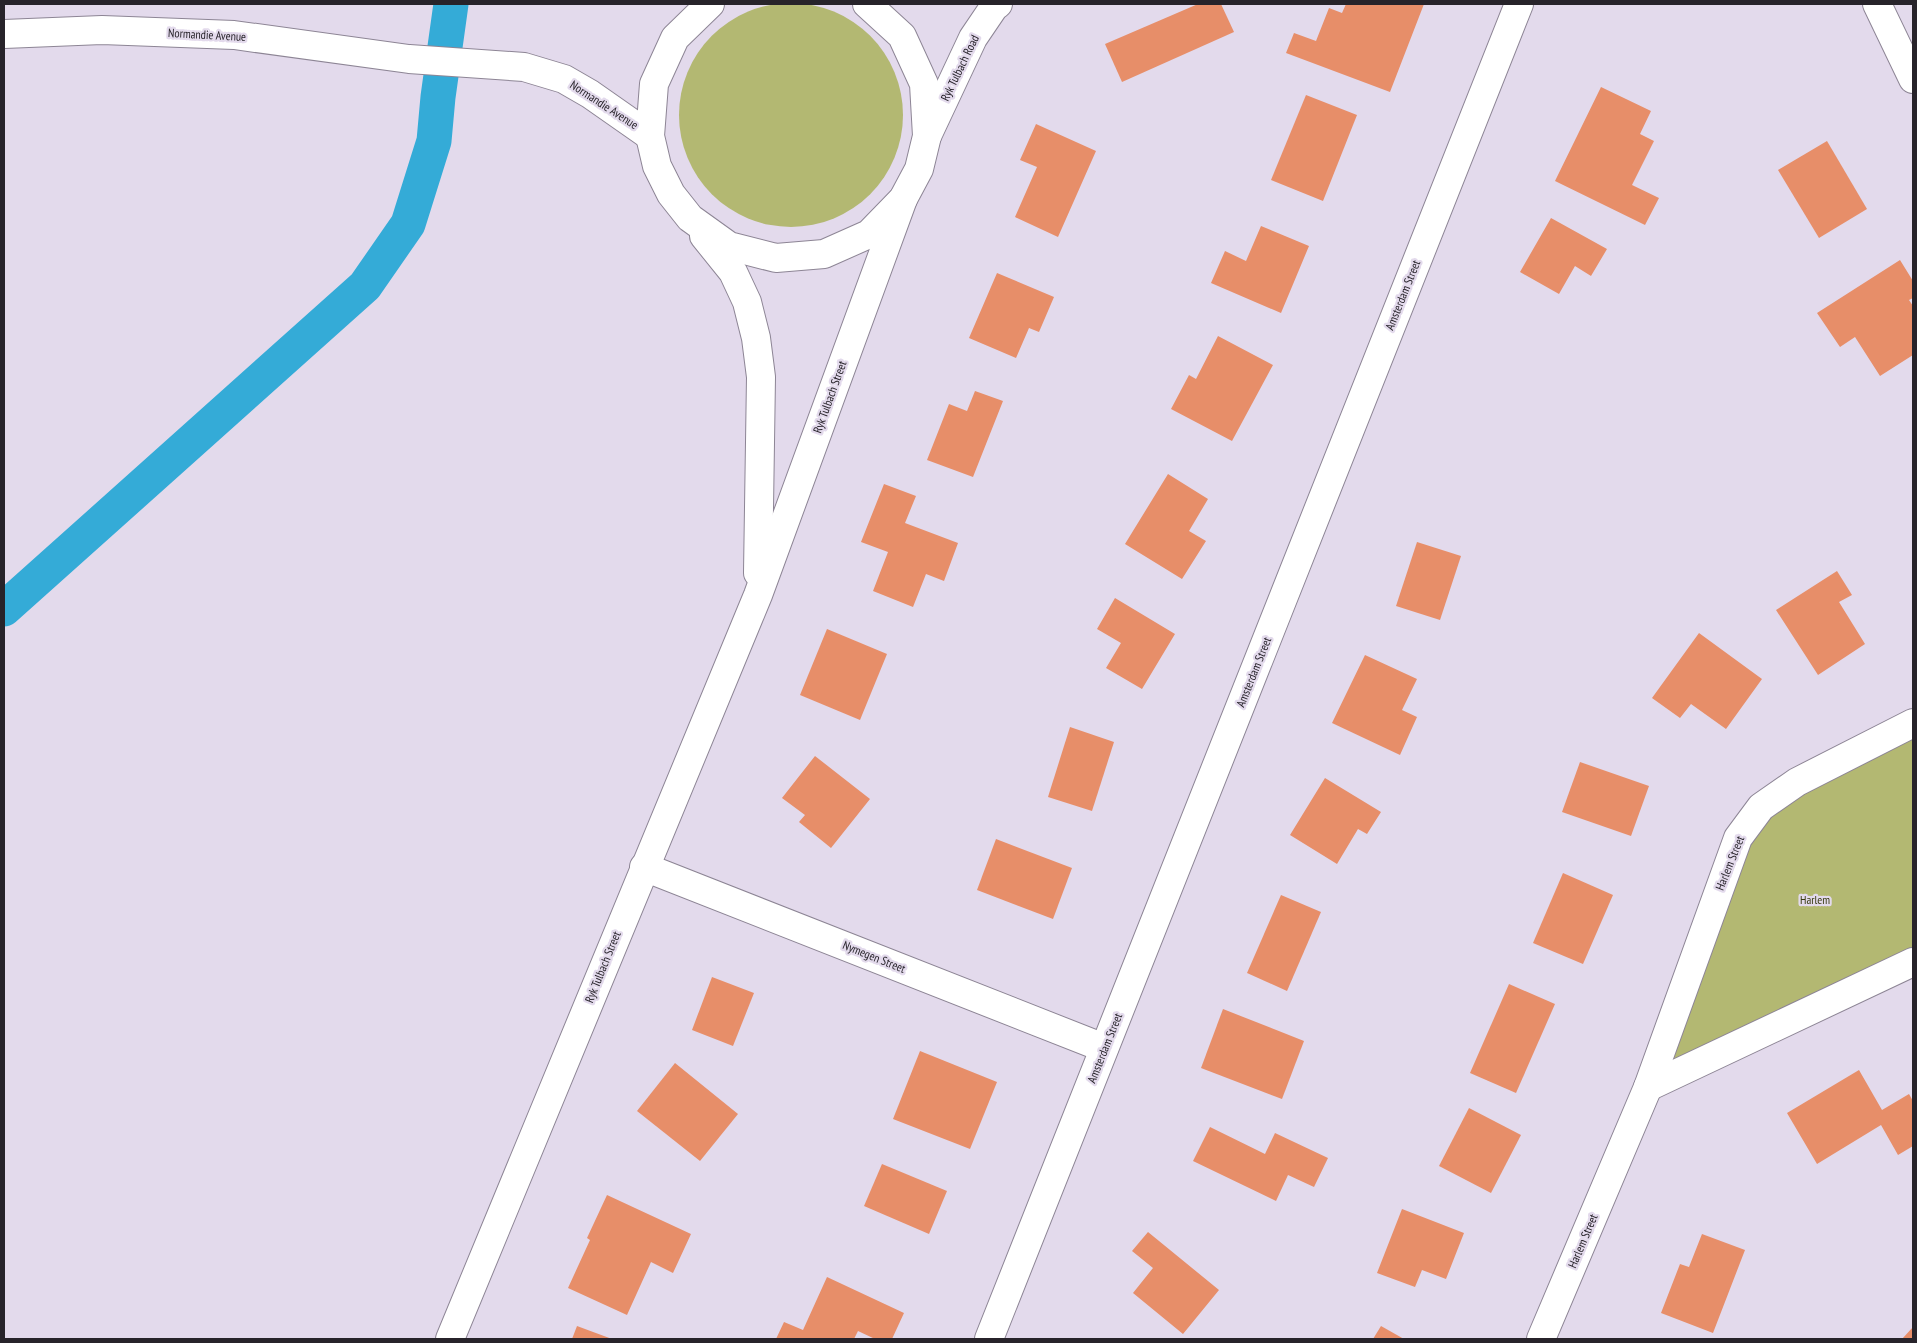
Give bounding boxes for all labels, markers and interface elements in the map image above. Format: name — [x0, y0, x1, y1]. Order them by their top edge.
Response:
street label: Normandie Avenue — [168, 25, 246, 44]
street label: Ryk Tulbach Road — [937, 32, 982, 103]
street label: Normandie Avenue — [567, 77, 641, 132]
street label: Amsterdam Street — [1382, 257, 1424, 332]
street label: Ryk Tulbach Street — [810, 358, 850, 435]
street label: Amsterdam Street — [1233, 634, 1275, 709]
street label: Harlem Street — [1712, 833, 1748, 892]
park label: Harlem — [1800, 892, 1830, 907]
street label: Ryk Tulbach Street — [581, 928, 624, 1005]
street label: Nymegen Street — [841, 937, 908, 976]
street label: Amsterdam Street — [1084, 1010, 1126, 1085]
street label: Harlem Street — [1564, 1211, 1601, 1270]

